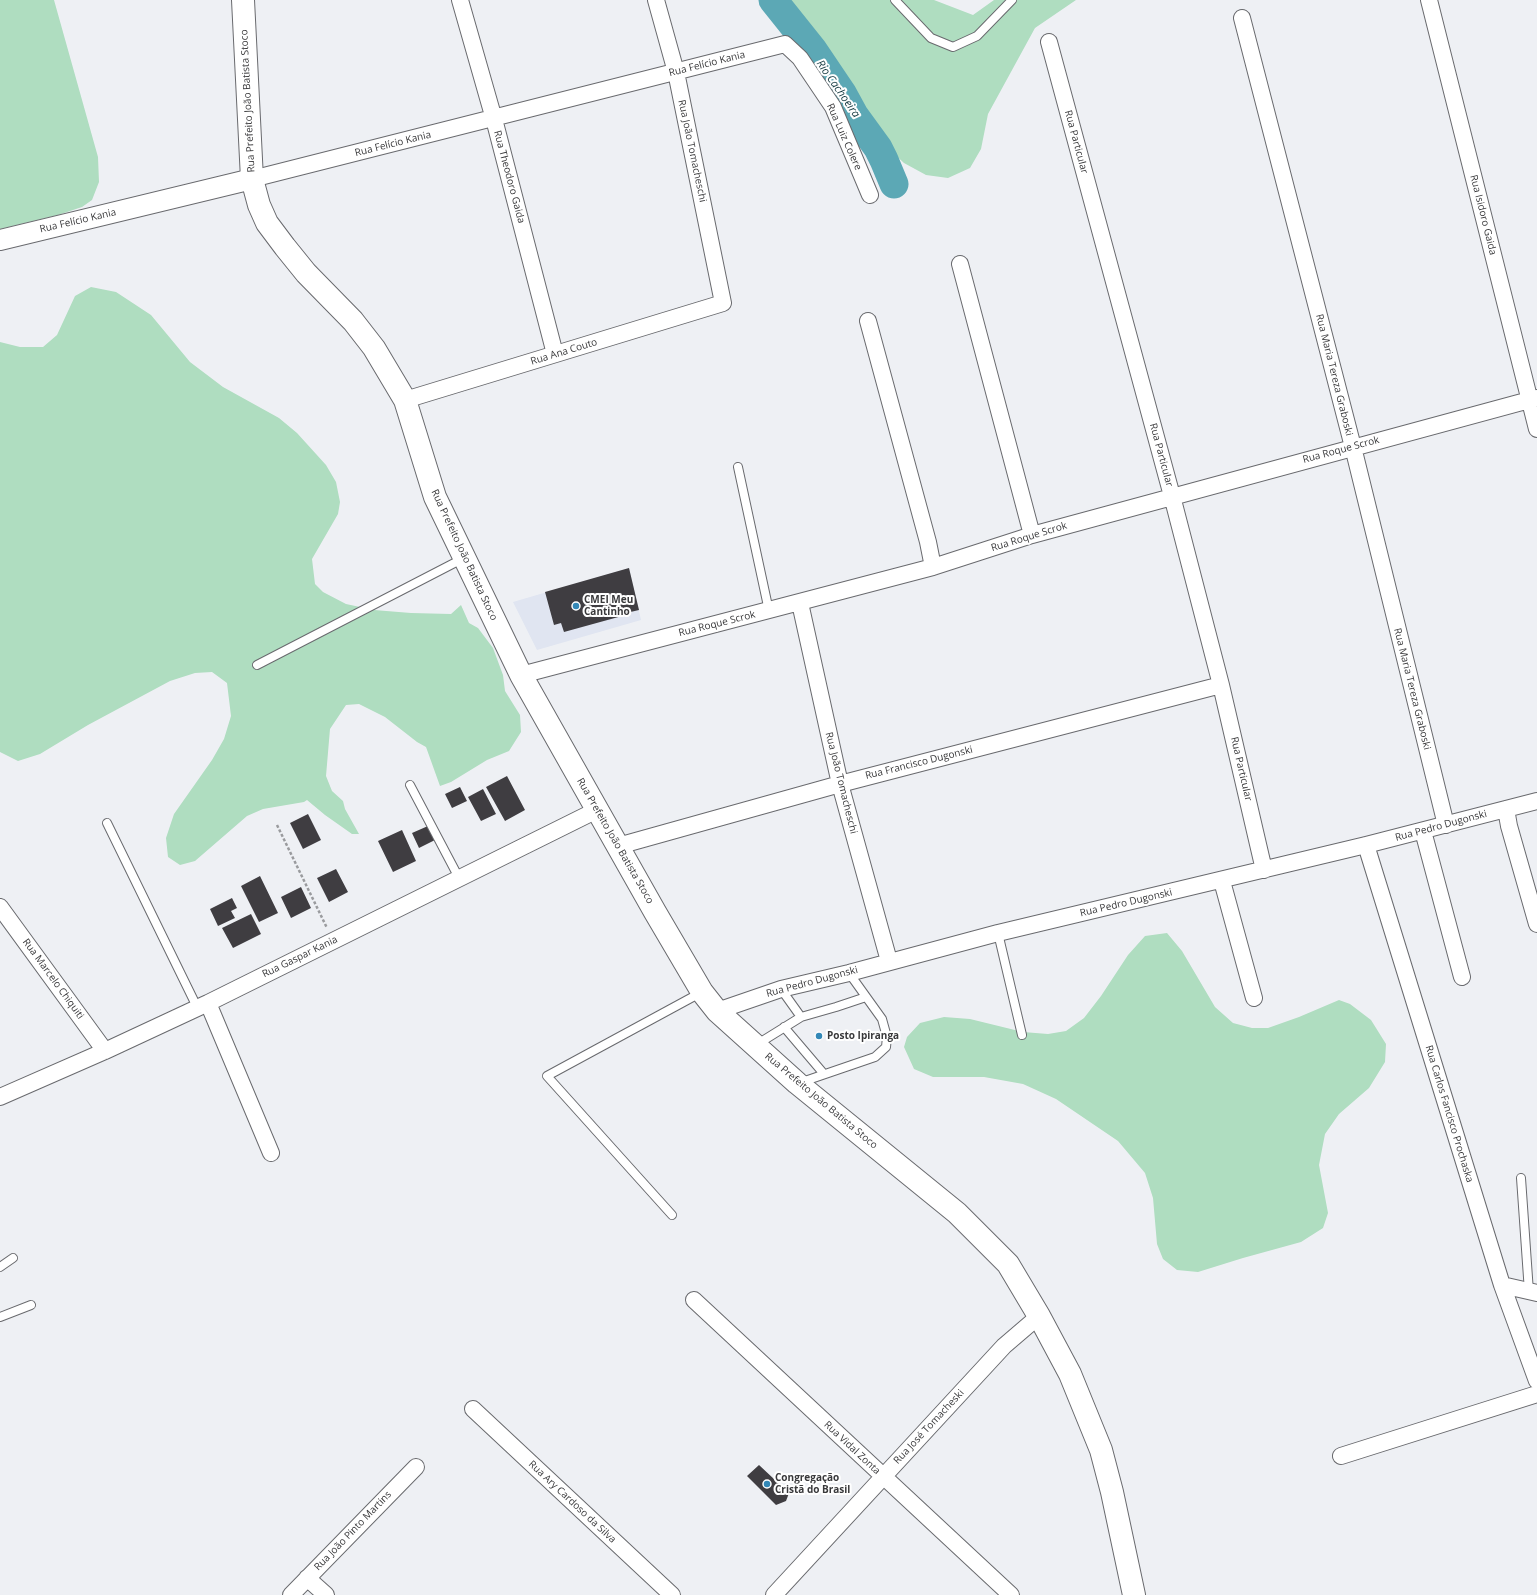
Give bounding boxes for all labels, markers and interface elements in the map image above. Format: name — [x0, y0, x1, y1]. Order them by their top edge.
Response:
street label: Rua Prefeito João Batista Stoco — [238, 29, 258, 173]
street label: Rua Felício Kania — [668, 49, 746, 79]
water label: Rio Cachoeira — [813, 58, 863, 120]
street label: Rua João Tomacheschi — [675, 99, 709, 203]
street label: Rua Luiz Colere — [824, 102, 864, 172]
street label: Rua Particular — [1062, 109, 1090, 175]
street label: Rua Felício Kania — [354, 129, 432, 159]
street label: Rua Theodoro Gaida — [491, 129, 527, 225]
street label: Rua Isidoro Gaida — [1467, 174, 1499, 256]
street label: Rua Felício Kania — [39, 206, 117, 236]
street label: Rua Maria Tereza Graboski — [1313, 313, 1355, 437]
street label: Rua Ana Couto — [529, 336, 599, 368]
street label: Rua Particular — [1147, 422, 1175, 488]
street label: Rua Roque Scrok — [1301, 434, 1381, 466]
street label: Rua Prefeito João Batista Stoco — [428, 488, 500, 622]
street label: Rua Roque Scrok — [990, 520, 1068, 554]
place label: CMEI Meu Cantinho — [584, 594, 633, 618]
marker: CMEI Meu Cantinho — [571, 601, 581, 611]
street label: Rua Roque Scrok — [677, 609, 757, 639]
street label: Rua Maria Tereza Graboski — [1391, 627, 1433, 751]
street label: Rua João Tomacheschi — [823, 731, 859, 835]
street label: Rua Particular — [1228, 736, 1254, 802]
street label: Rua Francisco Dugonski — [864, 744, 974, 782]
street label: Rua Prefeito João Batista Stoco — [574, 776, 656, 906]
street label: Rua Pedro Dugonski — [1394, 808, 1488, 844]
street label: Rua Pedro Dugonski — [1079, 887, 1173, 919]
street label: Rua Gaspar Kania — [260, 934, 340, 980]
street label: Rua Marcelo Chiquiti — [20, 936, 86, 1022]
street label: Rua Pedro Dugonski — [765, 964, 859, 1000]
place label: Posto Ipiranga — [827, 1030, 899, 1042]
marker: Posto Ipiranga — [814, 1031, 824, 1041]
street label: Rua Carlos Fancisco Prochaska — [1422, 1044, 1476, 1184]
street label: Rua Prefeito João Batista Stoco — [762, 1050, 880, 1152]
street label: Rua José Tomacheski — [891, 1387, 967, 1467]
street label: Rua Vidal Zonta — [821, 1419, 883, 1477]
street label: Rua Ary Cardoso da Silva — [526, 1458, 618, 1546]
place label: Congregação Cristã do Brasil — [775, 1472, 850, 1496]
marker: Congregação Cristã do Brasil — [762, 1479, 772, 1489]
street label: Rua João Pinto Martins — [312, 1489, 394, 1573]

